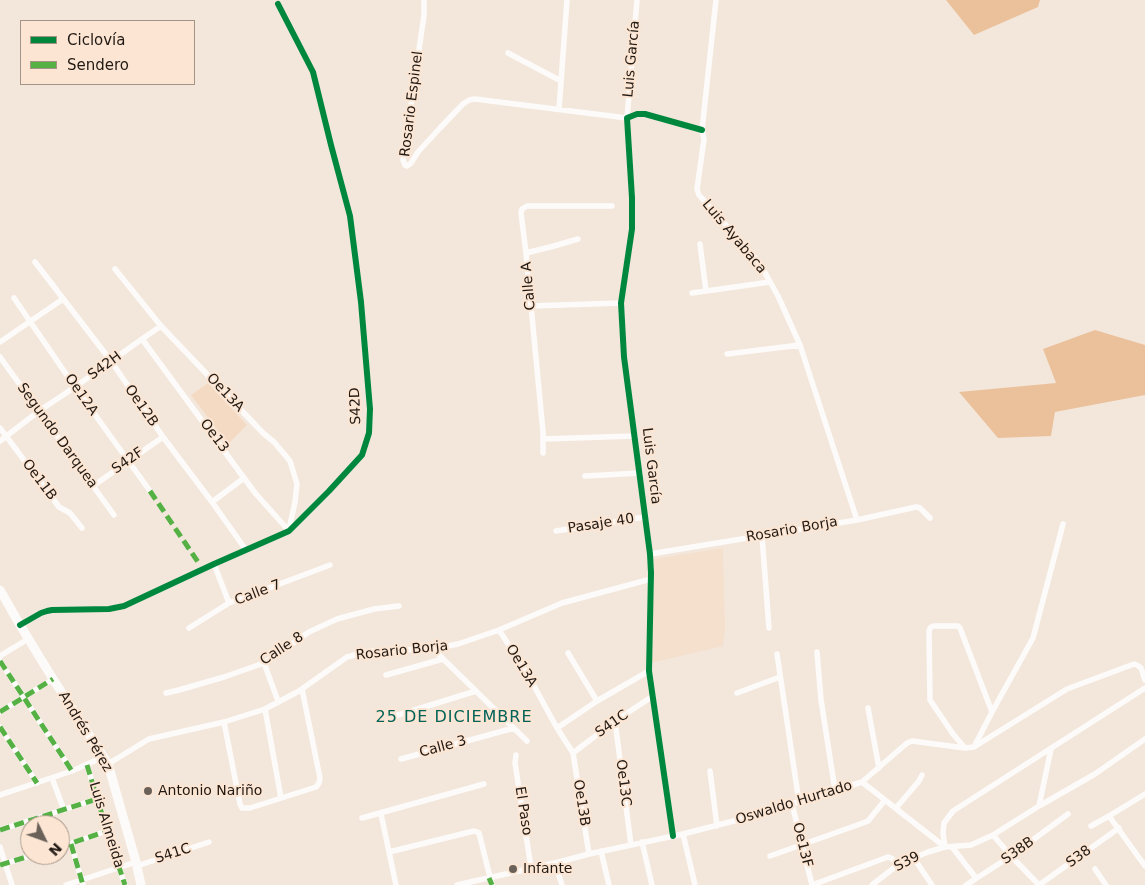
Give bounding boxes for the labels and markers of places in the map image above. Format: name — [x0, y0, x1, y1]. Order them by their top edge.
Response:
place label: Antonio Nariño — [158, 783, 262, 799]
marker: Antonio Nariño — [142, 785, 154, 797]
place label: Infante — [523, 861, 572, 877]
marker: Infante — [507, 863, 519, 875]

